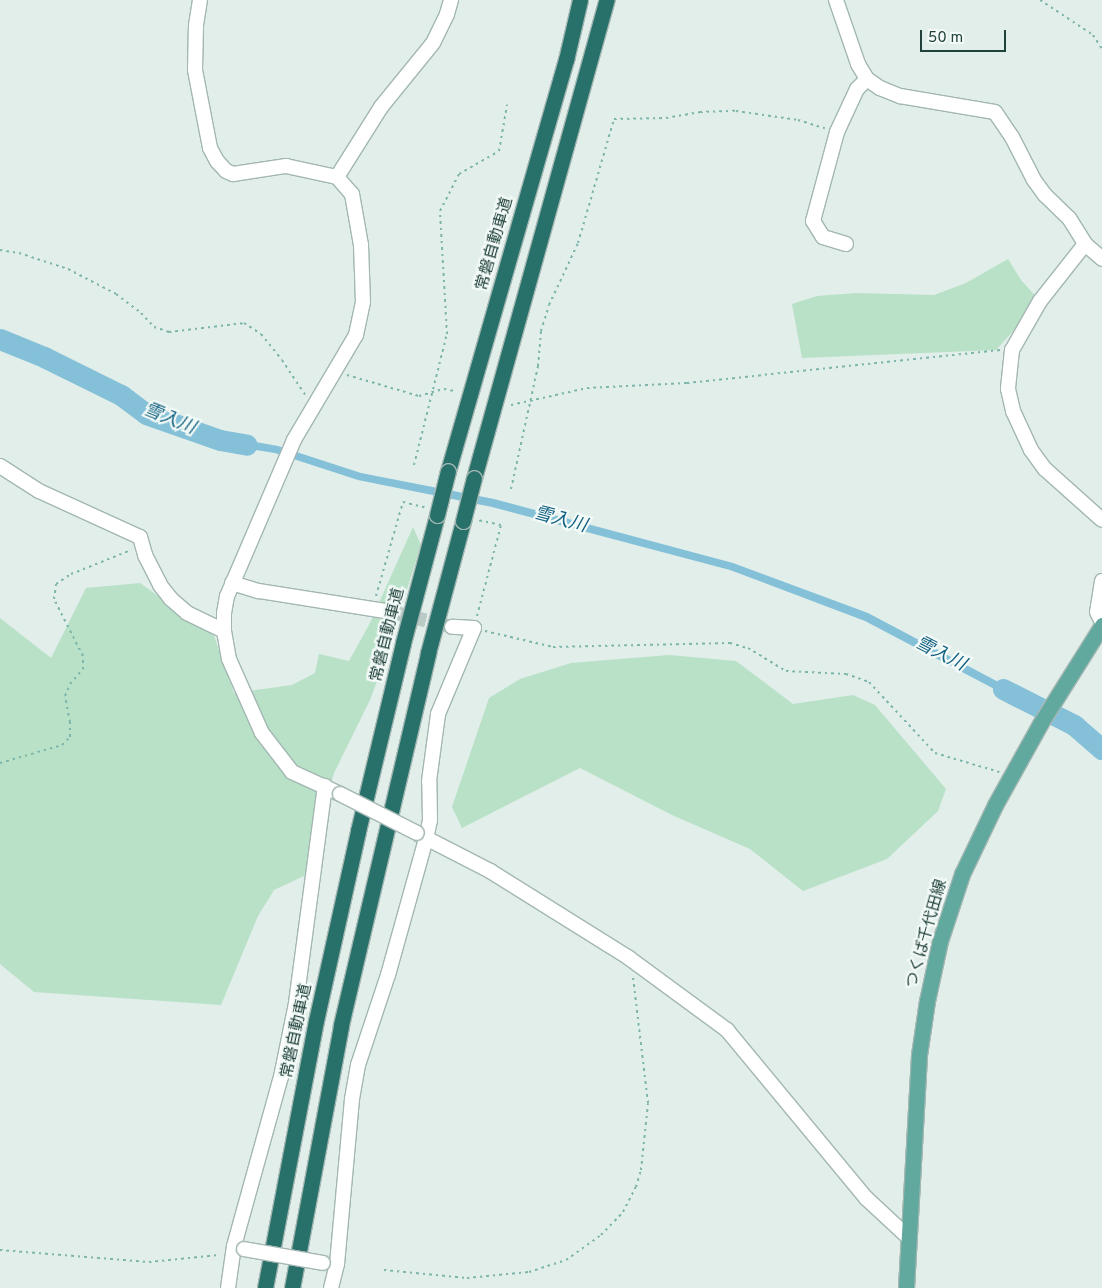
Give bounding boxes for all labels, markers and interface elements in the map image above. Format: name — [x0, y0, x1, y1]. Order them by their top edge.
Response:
scale bar — [922, 20, 1008, 52]
text: 50 m — [928, 29, 963, 48]
street label: 常磐自動車道 — [473, 195, 517, 293]
water label: 雪入川 — [140, 400, 198, 440]
water label: 雪入川 — [531, 504, 589, 538]
street label: 常磐自動車道 — [367, 586, 409, 684]
water label: 雪入川 — [911, 633, 969, 677]
street label: つくば千代田線 — [902, 878, 952, 990]
street label: 常磐自動車道 — [278, 982, 316, 1080]

